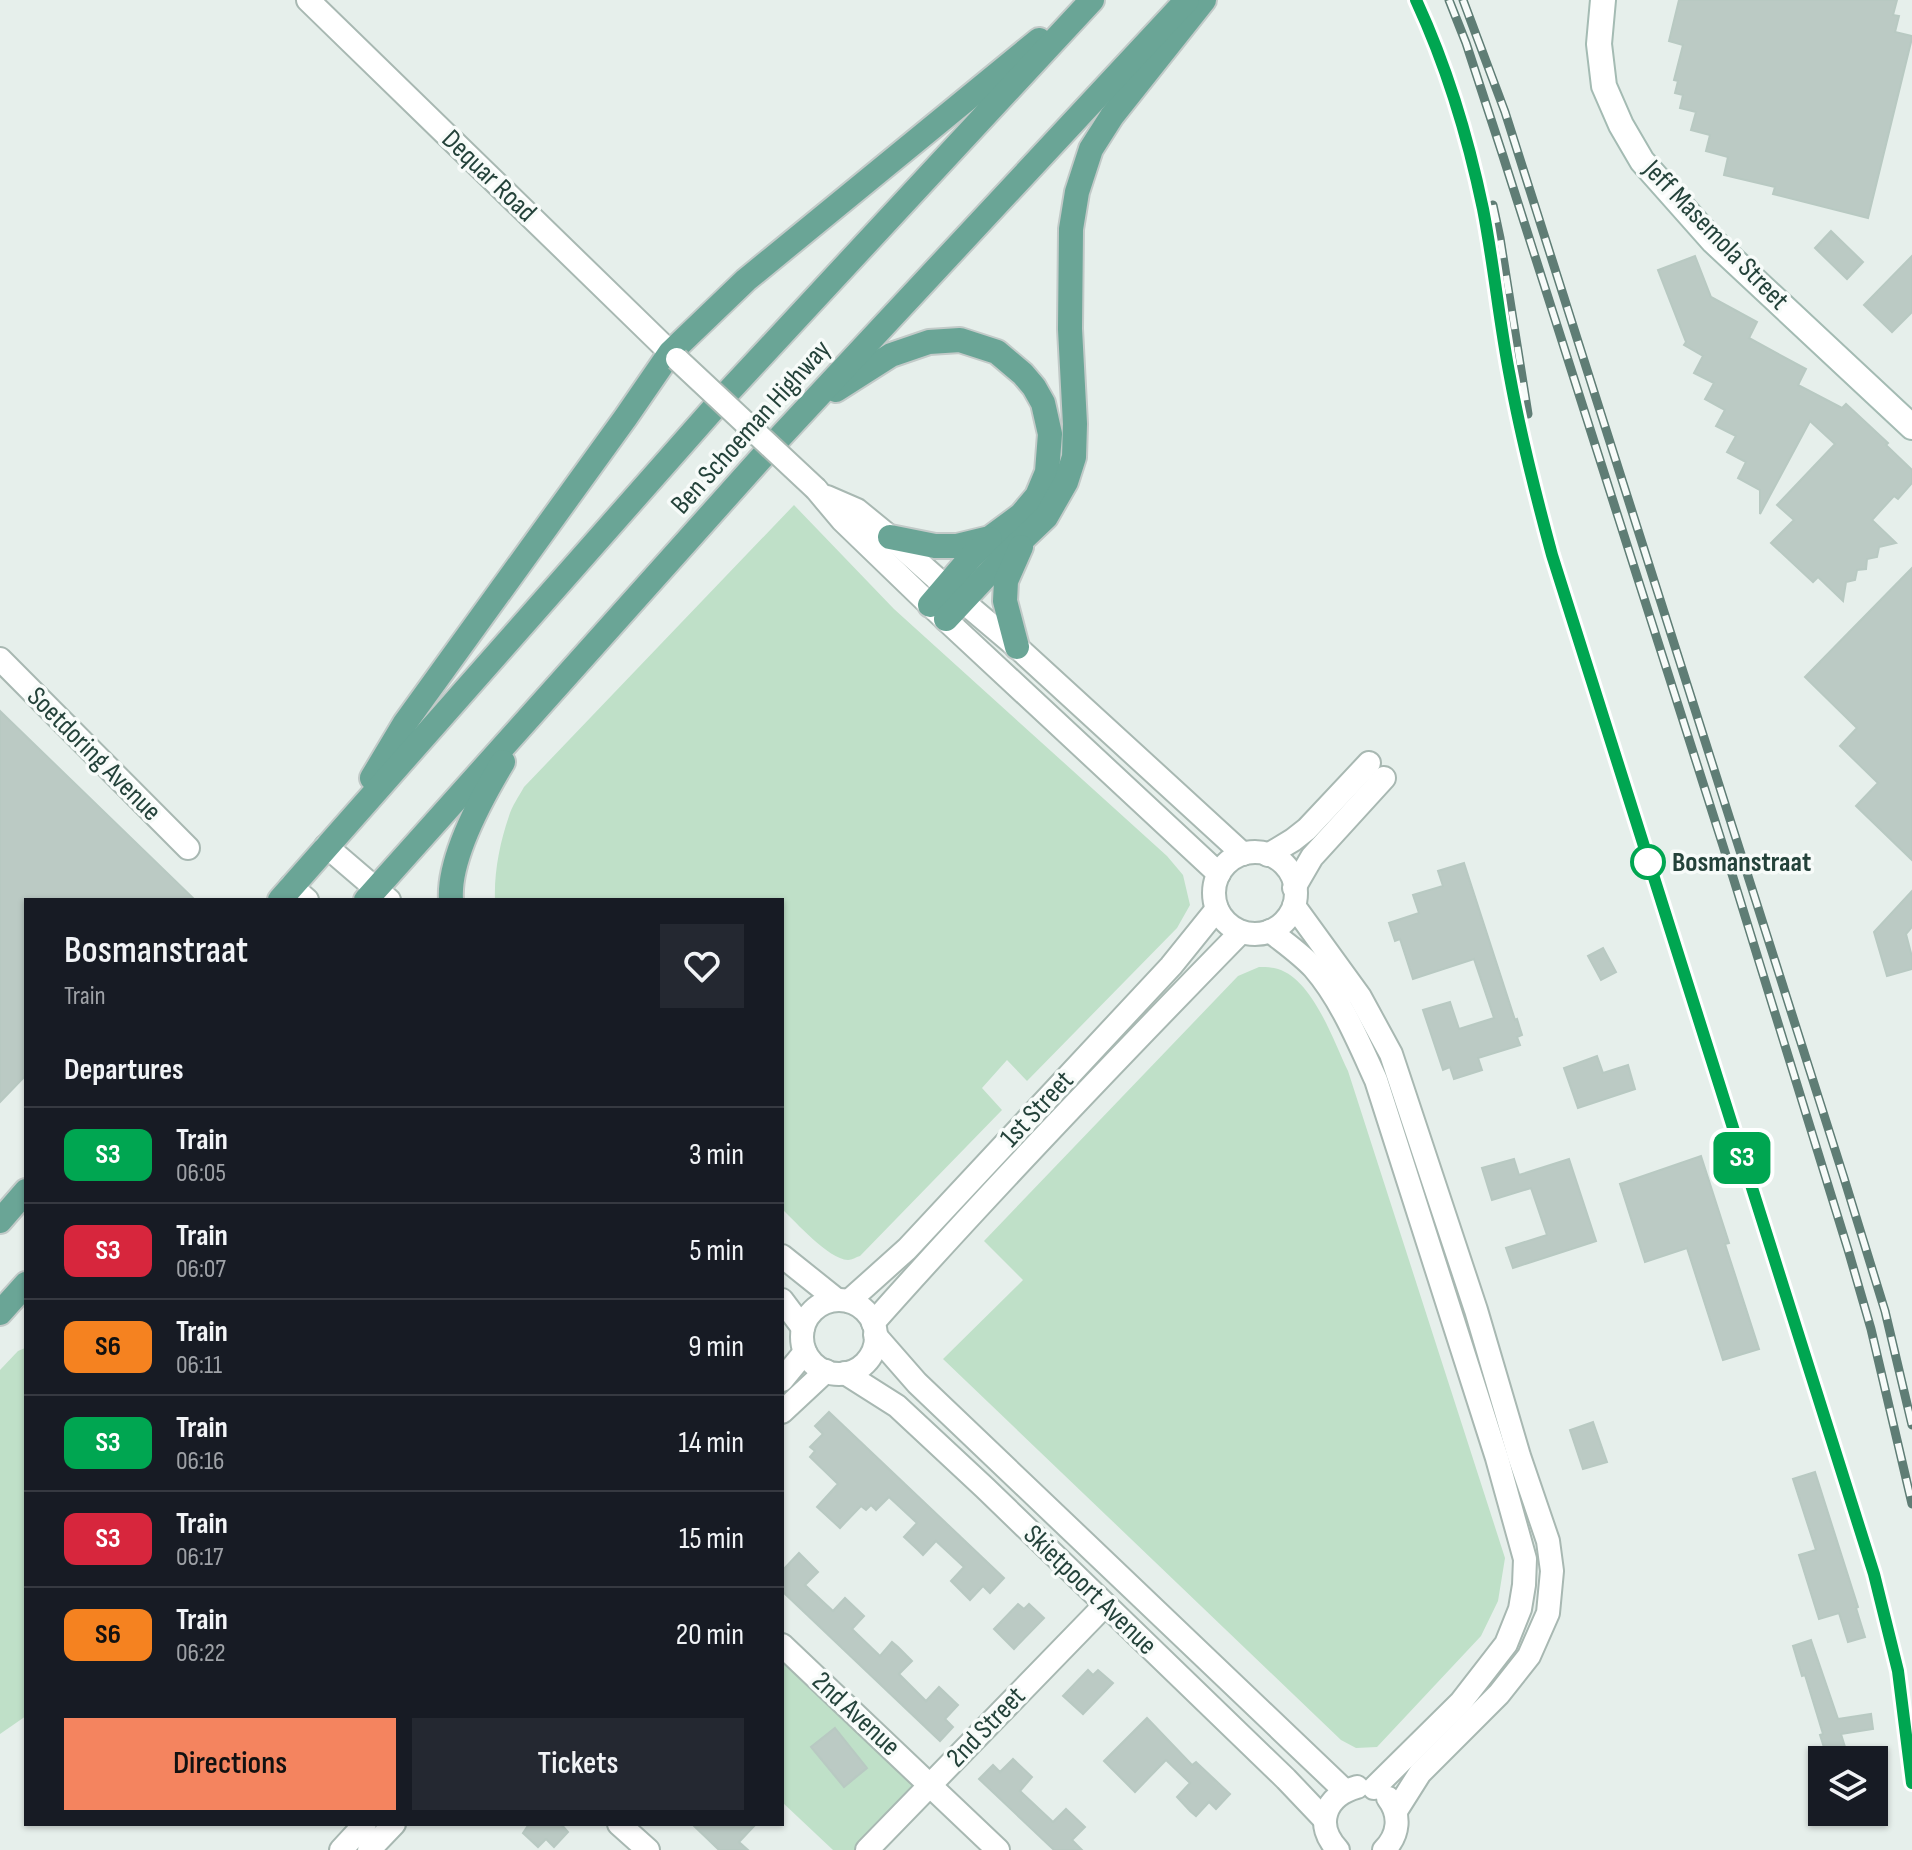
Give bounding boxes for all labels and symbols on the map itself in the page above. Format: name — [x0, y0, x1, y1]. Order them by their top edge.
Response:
street label: Dequar Road — [435, 123, 543, 229]
street label: Jeff Masemola Street — [1636, 153, 1796, 317]
street label: Ben Schoeman Highway — [664, 333, 838, 521]
street label: Soetdoring Avenue — [20, 680, 168, 828]
marker: Bosmanstraat — [1631, 845, 1665, 879]
place label: Bosmanstraat — [1672, 846, 1811, 879]
street label: 1st Street — [994, 1064, 1080, 1154]
line badge: S3 — [1706, 1132, 1778, 1184]
street label: Skietpoort Avenue — [1017, 1518, 1163, 1662]
street label: 2nd Avenue — [805, 1665, 907, 1763]
street label: 2nd Street — [940, 1680, 1032, 1774]

